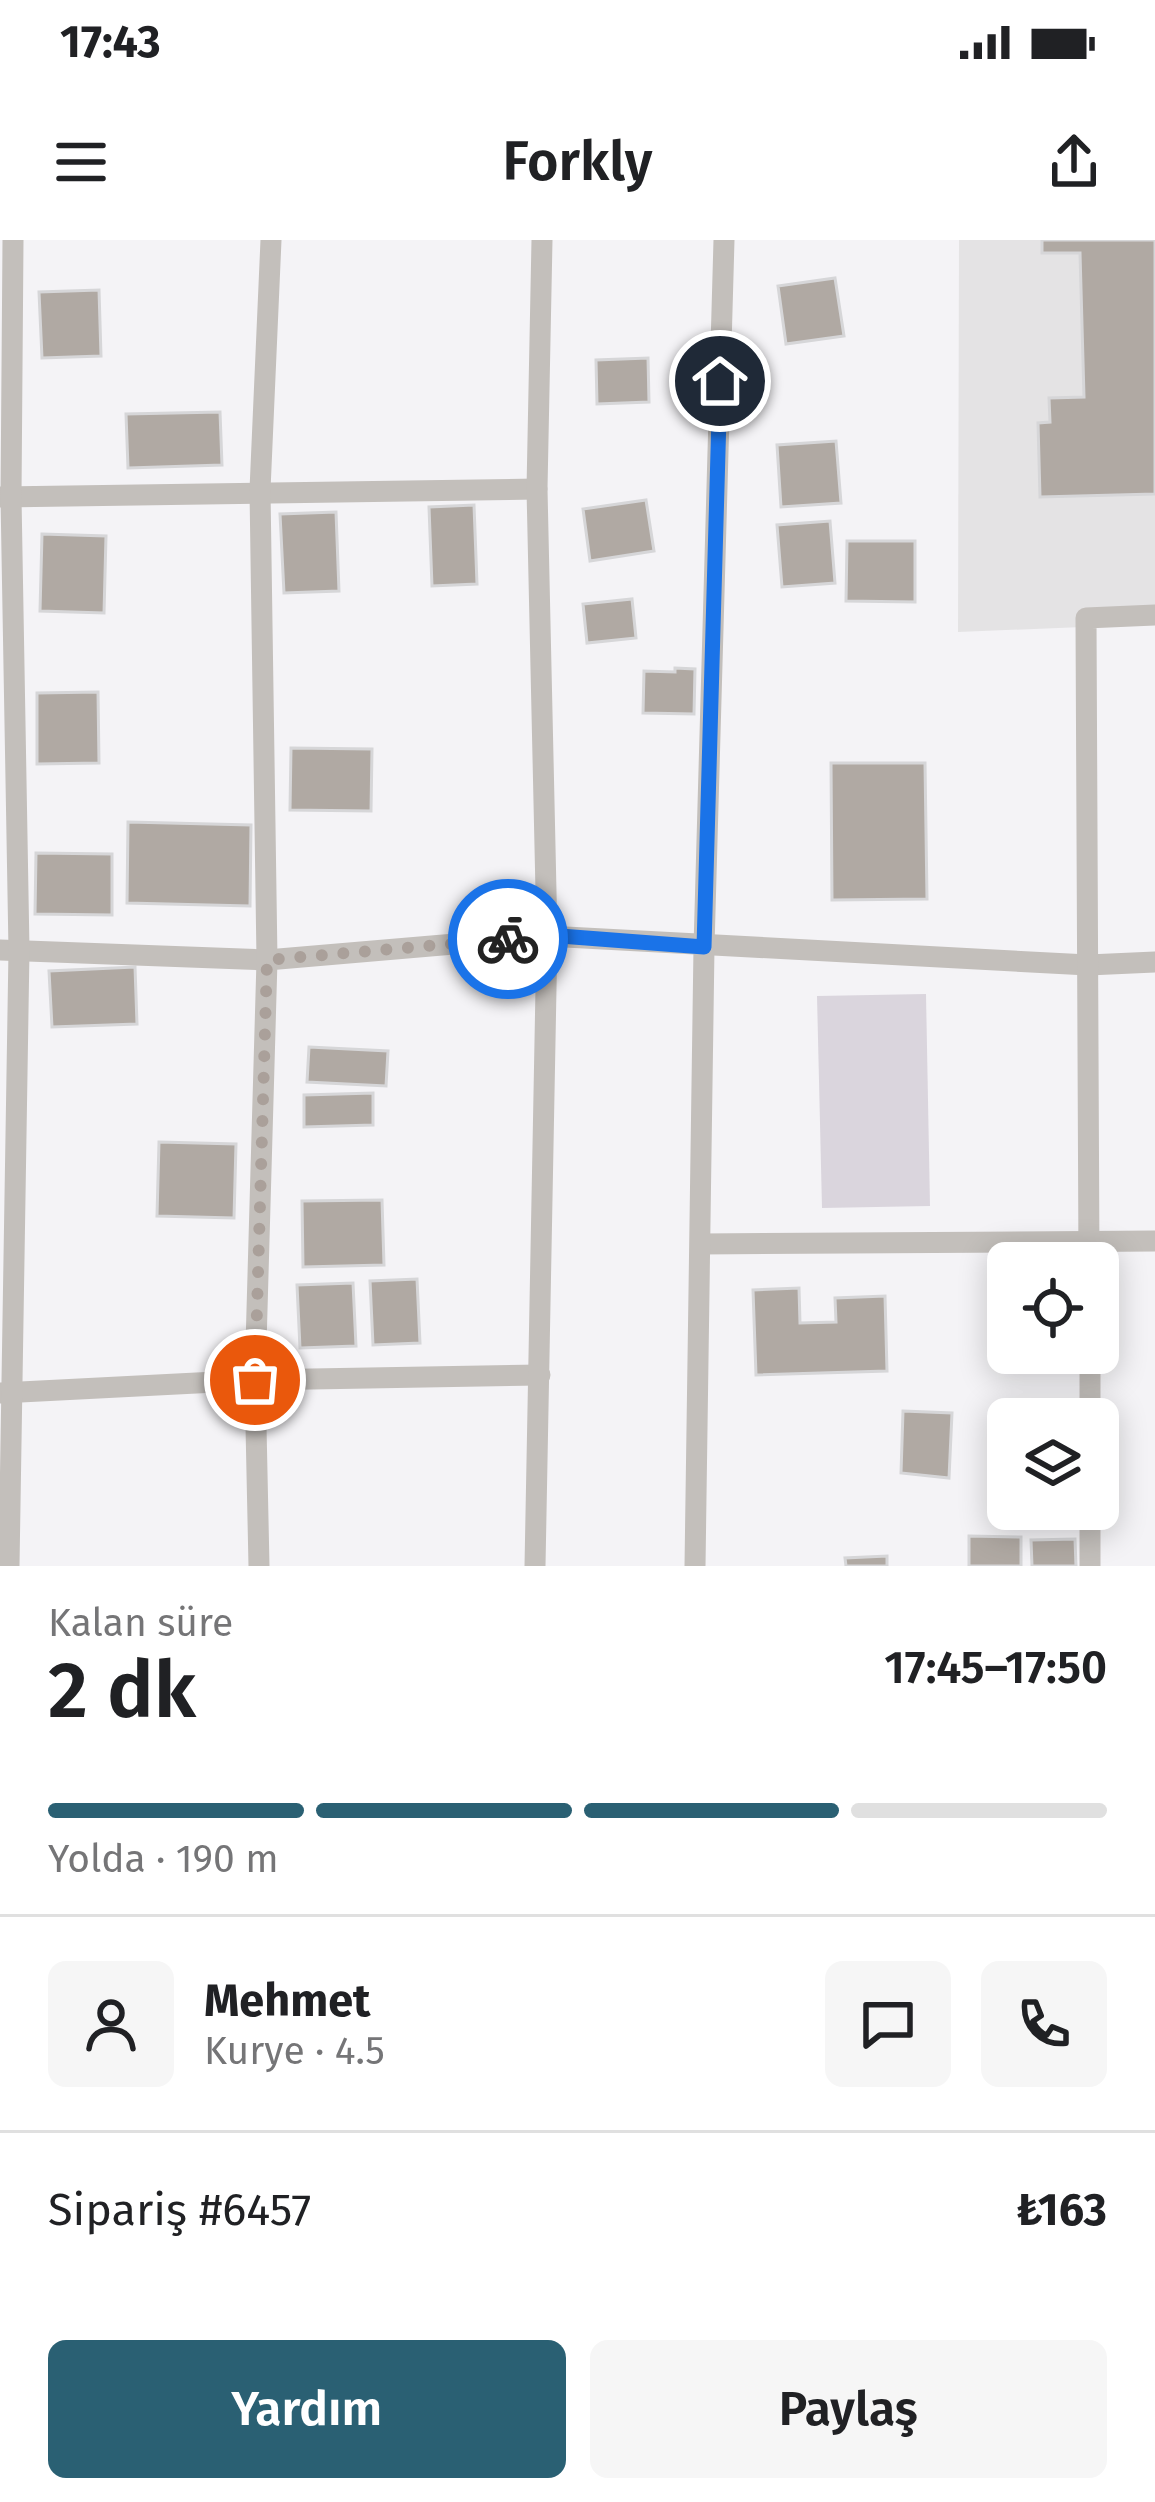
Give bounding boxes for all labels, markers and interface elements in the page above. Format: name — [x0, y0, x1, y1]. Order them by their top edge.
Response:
text: 17:43 — [60, 15, 161, 69]
icon: menu — [48, 129, 114, 195]
icon: share — [1041, 129, 1107, 195]
text: Forkly — [503, 130, 652, 194]
pin — [669, 330, 771, 432]
icon: home — [687, 348, 753, 414]
courier — [448, 879, 568, 999]
icon: bike — [475, 906, 541, 972]
map controls — [987, 1242, 1119, 1530]
button: locate — [987, 1242, 1119, 1374]
pin — [204, 1329, 306, 1431]
icon: bag — [222, 1347, 288, 1413]
button: layers — [987, 1398, 1119, 1530]
text: Kalan süre — [48, 1600, 233, 1646]
text: 17:45–17:50 — [884, 1641, 1107, 1695]
text: 2 dk — [48, 1644, 196, 1738]
text: Yolda · 190 m — [48, 1836, 279, 1882]
button: person — [48, 1961, 174, 2087]
button: chat — [825, 1961, 951, 2087]
button: phone — [981, 1961, 1107, 2087]
text: Mehmet — [204, 1974, 370, 2028]
text: Kurye · 4.5 — [204, 2028, 385, 2074]
text: Sipariş #6457 — [48, 2183, 311, 2237]
text: ₺163 — [1016, 2183, 1107, 2237]
button: Yardım — [48, 2340, 566, 2478]
button: Paylaş — [590, 2340, 1107, 2478]

